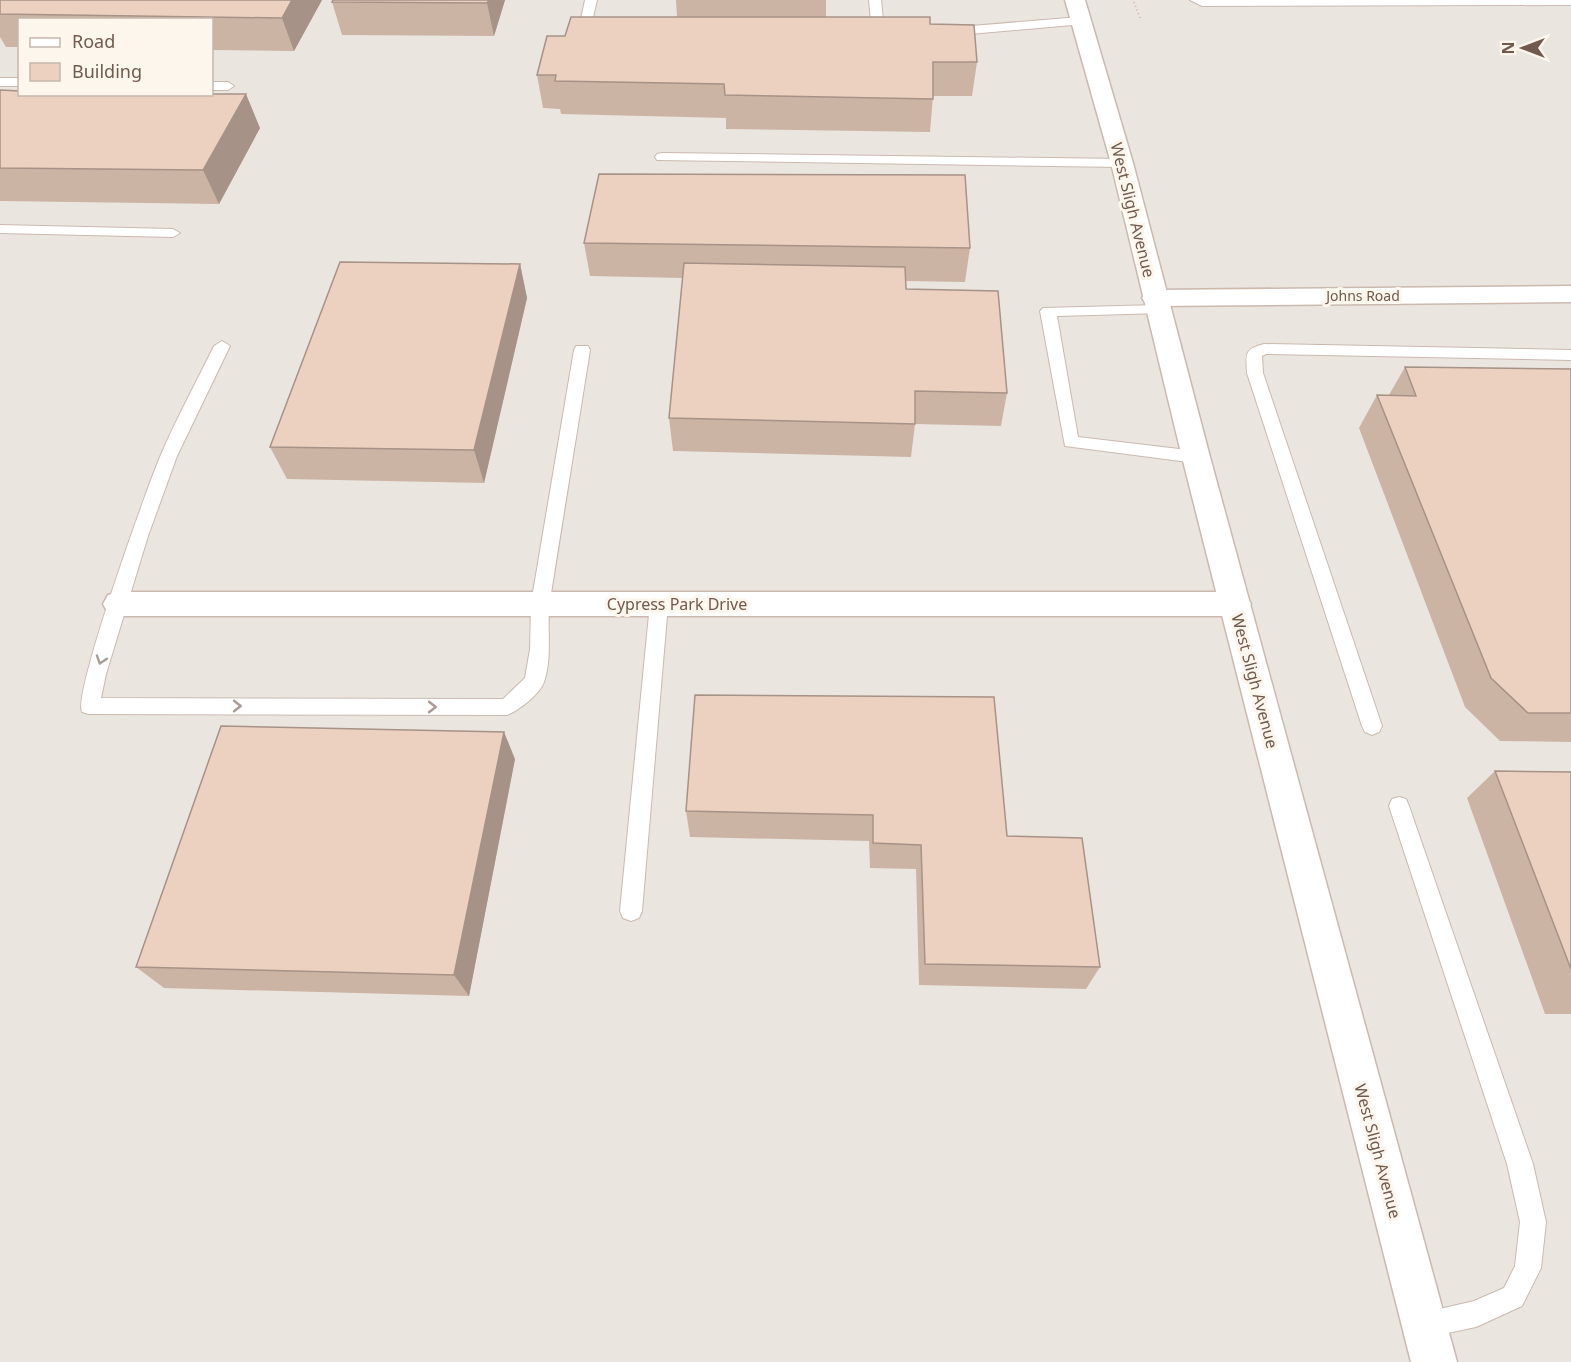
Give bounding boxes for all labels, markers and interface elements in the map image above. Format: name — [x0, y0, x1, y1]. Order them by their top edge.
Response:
legend — [18, 18, 213, 96]
north arrow — [1493, 18, 1553, 78]
text: Road — [72, 29, 115, 53]
text: N — [1497, 41, 1519, 55]
text: Building — [72, 59, 142, 83]
street label: West Sligh Avenue — [1106, 140, 1160, 280]
street label: Johns Road — [1324, 286, 1400, 305]
street label: Cypress Park Drive — [607, 593, 747, 615]
street label: West Sligh Avenue — [1226, 611, 1284, 751]
one-way arrow — [96, 654, 108, 665]
one-way arrow — [232, 700, 241, 712]
one-way arrow — [427, 701, 436, 713]
street label: West Sligh Avenue — [1349, 1081, 1407, 1221]

